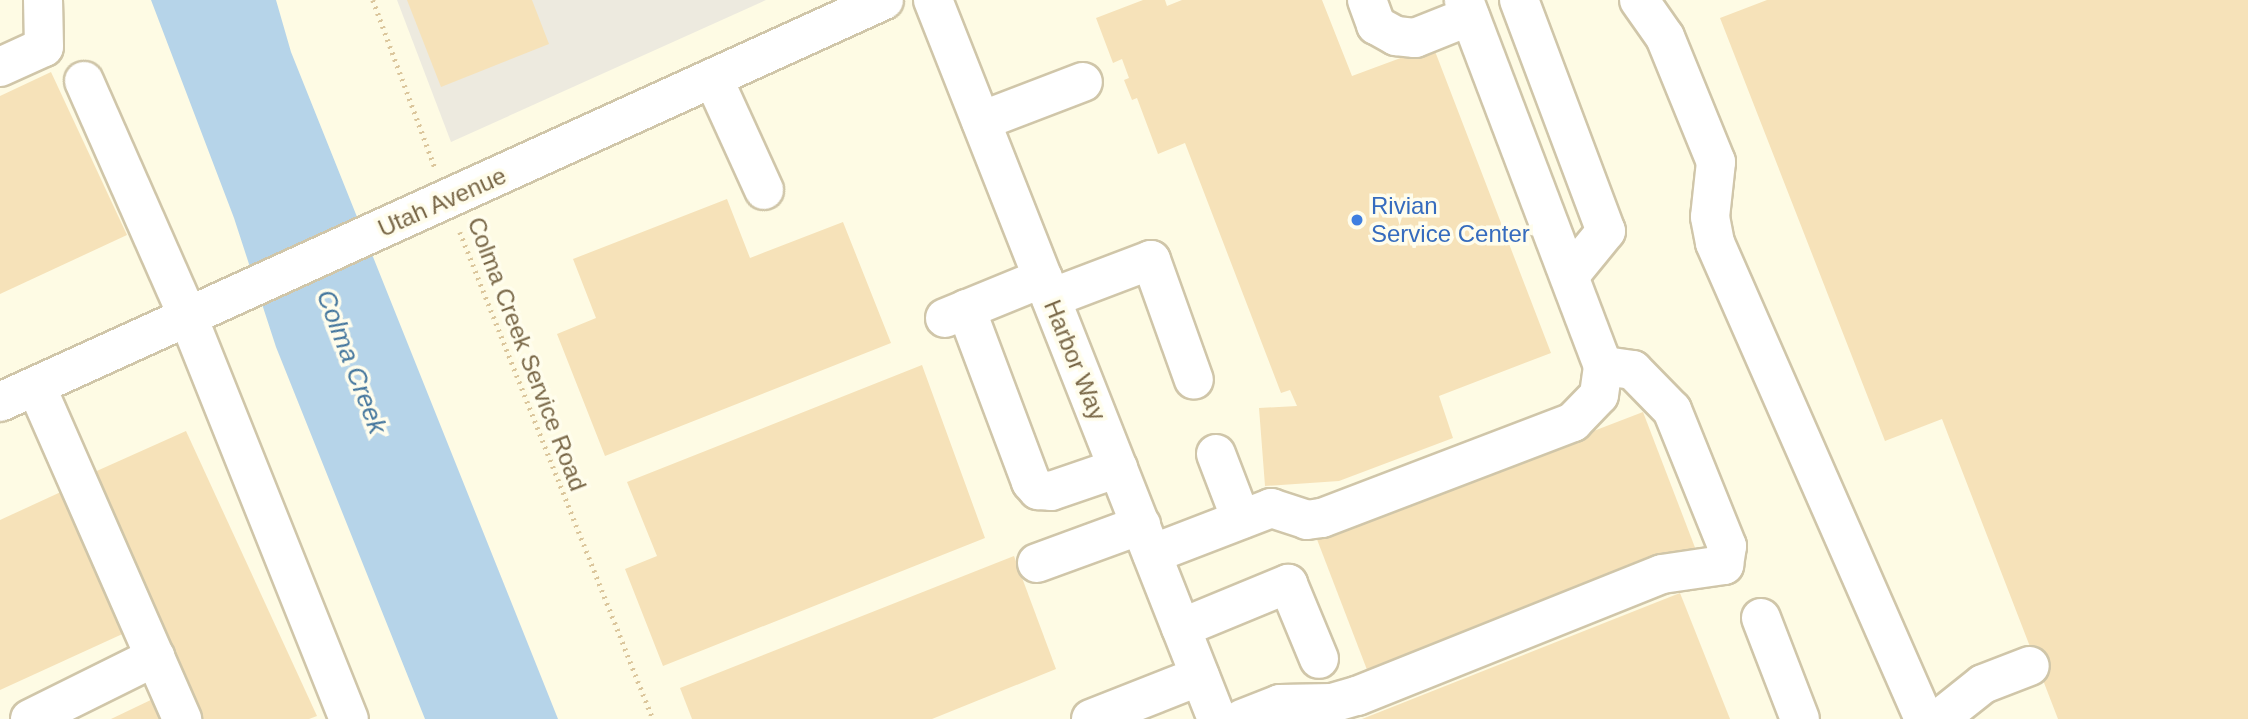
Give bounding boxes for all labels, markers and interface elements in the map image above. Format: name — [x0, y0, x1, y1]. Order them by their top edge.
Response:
street label: Utah Avenue — [373, 161, 511, 243]
place label: Rivian Service Center — [1371, 192, 1530, 248]
marker: Rivian Service Center — [1349, 212, 1365, 228]
street label: Colma Creek Service Road — [461, 213, 593, 495]
water label: Colma Creek — [309, 286, 393, 438]
street label: Harbor Way — [1038, 296, 1112, 424]

